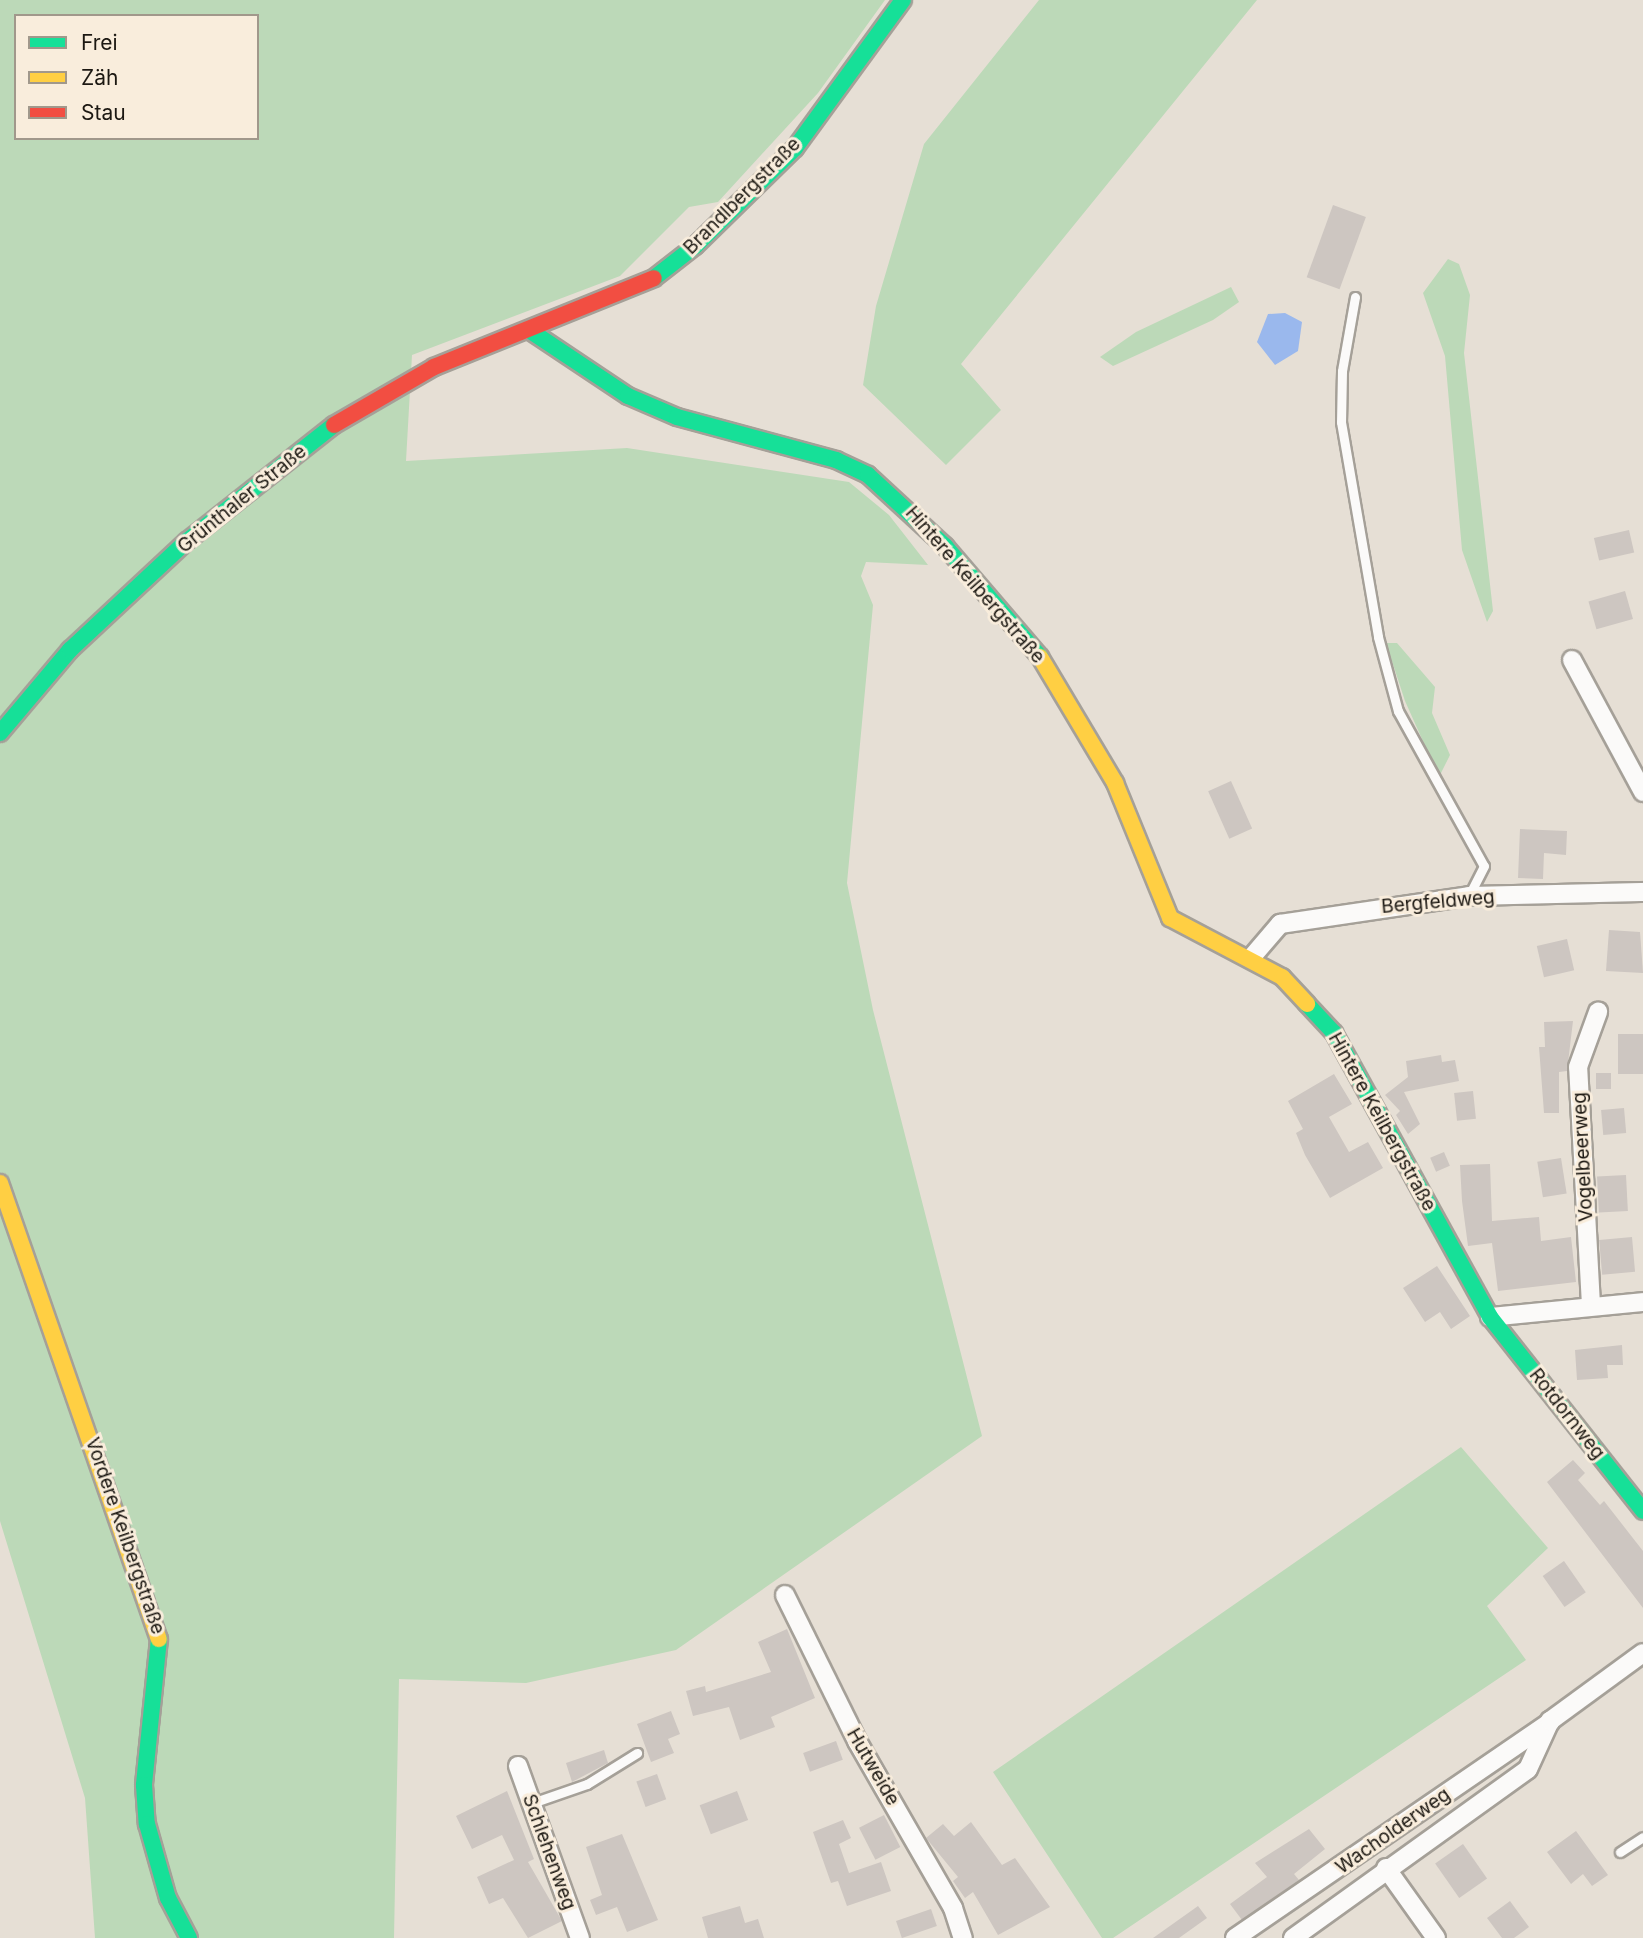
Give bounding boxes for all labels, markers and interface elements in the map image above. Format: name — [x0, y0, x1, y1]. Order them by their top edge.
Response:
legend — [14, 14, 259, 140]
text: Frei — [81, 30, 118, 55]
text: Zäh — [81, 65, 118, 90]
text: Stau — [81, 100, 126, 125]
street label: Brandlbergstraße — [679, 133, 805, 259]
street label: Grünthaler Straße — [173, 440, 311, 558]
street label: Hintere Keilbergstraße — [901, 502, 1049, 668]
street label: Bergfeldweg — [1380, 886, 1496, 918]
street label: Hintere Keilbergstraße — [1323, 1029, 1441, 1215]
street label: Vogelbeerweg — [1568, 1092, 1598, 1222]
street label: Rotdornweg — [1524, 1364, 1610, 1464]
street label: Vordere Keilbergstraße — [81, 1435, 169, 1637]
street label: Hutweide — [842, 1724, 904, 1810]
street label: Wacholderweg — [1331, 1783, 1455, 1879]
street label: Schlehenweg — [518, 1791, 580, 1913]

